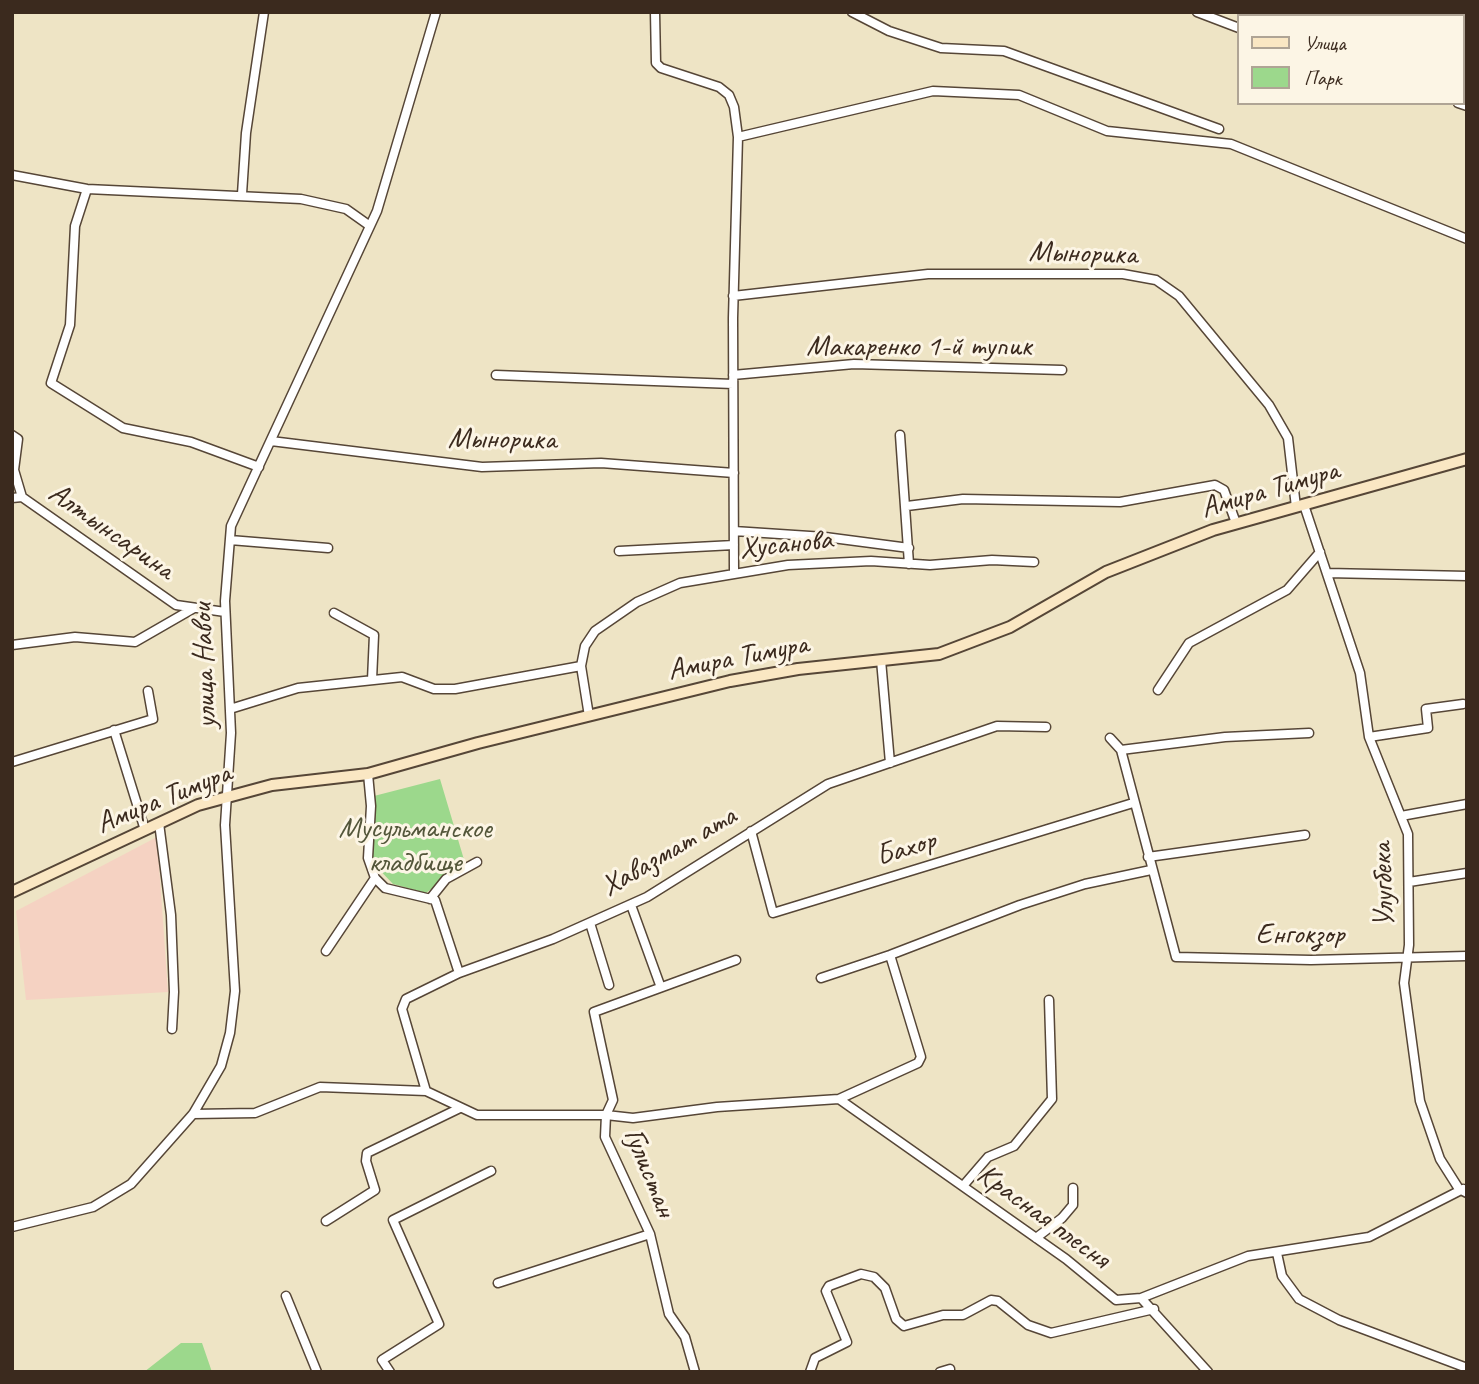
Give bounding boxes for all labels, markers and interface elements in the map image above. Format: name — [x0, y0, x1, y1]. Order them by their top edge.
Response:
legend — [1238, 14, 1465, 105]
text: Улица — [1304, 30, 1346, 56]
text: Парк — [1304, 65, 1341, 91]
street label: Мынорика — [1028, 234, 1138, 274]
street label: Макаренко 1-й тупик — [806, 329, 1032, 365]
street label: Мынорика — [448, 421, 556, 459]
street label: Амира Тимура — [1197, 453, 1343, 527]
street label: Алтынсарина — [41, 476, 181, 588]
street label: Хусанова — [738, 522, 834, 568]
street label: улица Навои — [185, 603, 225, 729]
street label: Амира Тимура — [665, 627, 811, 689]
street label: Амира Тимура — [91, 756, 237, 842]
street label: Хавазмат ата — [595, 799, 743, 905]
park label: Мусульманское кладбище — [338, 811, 492, 882]
street label: Бахор — [872, 823, 940, 875]
street label: Улугбека — [1365, 842, 1403, 928]
street label: Енгокзор — [1256, 917, 1344, 953]
street label: Гулистан — [615, 1123, 683, 1223]
street label: Красная плесня — [970, 1157, 1116, 1277]

